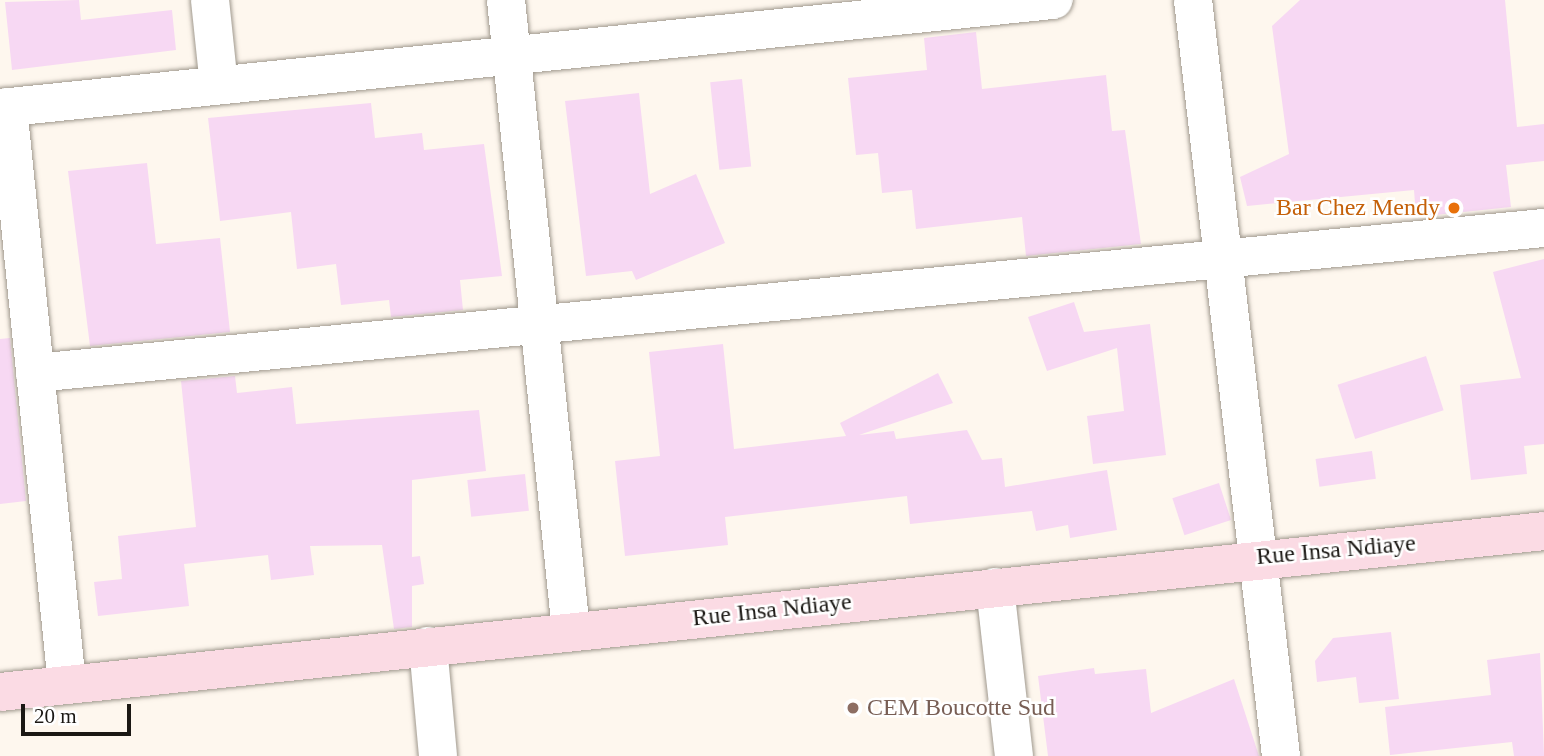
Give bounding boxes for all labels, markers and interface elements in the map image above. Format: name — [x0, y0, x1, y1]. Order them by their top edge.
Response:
place label: Bar Chez Mendy — [1276, 194, 1440, 222]
marker: Bar Chez Mendy — [1446, 200, 1462, 216]
street label: Rue Insa Ndiaye — [1255, 529, 1417, 571]
street label: Rue Insa Ndiaye — [691, 587, 853, 633]
scale bar — [24, 690, 135, 734]
place label: CEM Boucotte Sud — [867, 694, 1055, 722]
marker: CEM Boucotte Sud — [845, 700, 861, 716]
text: 20 m — [34, 704, 77, 728]

